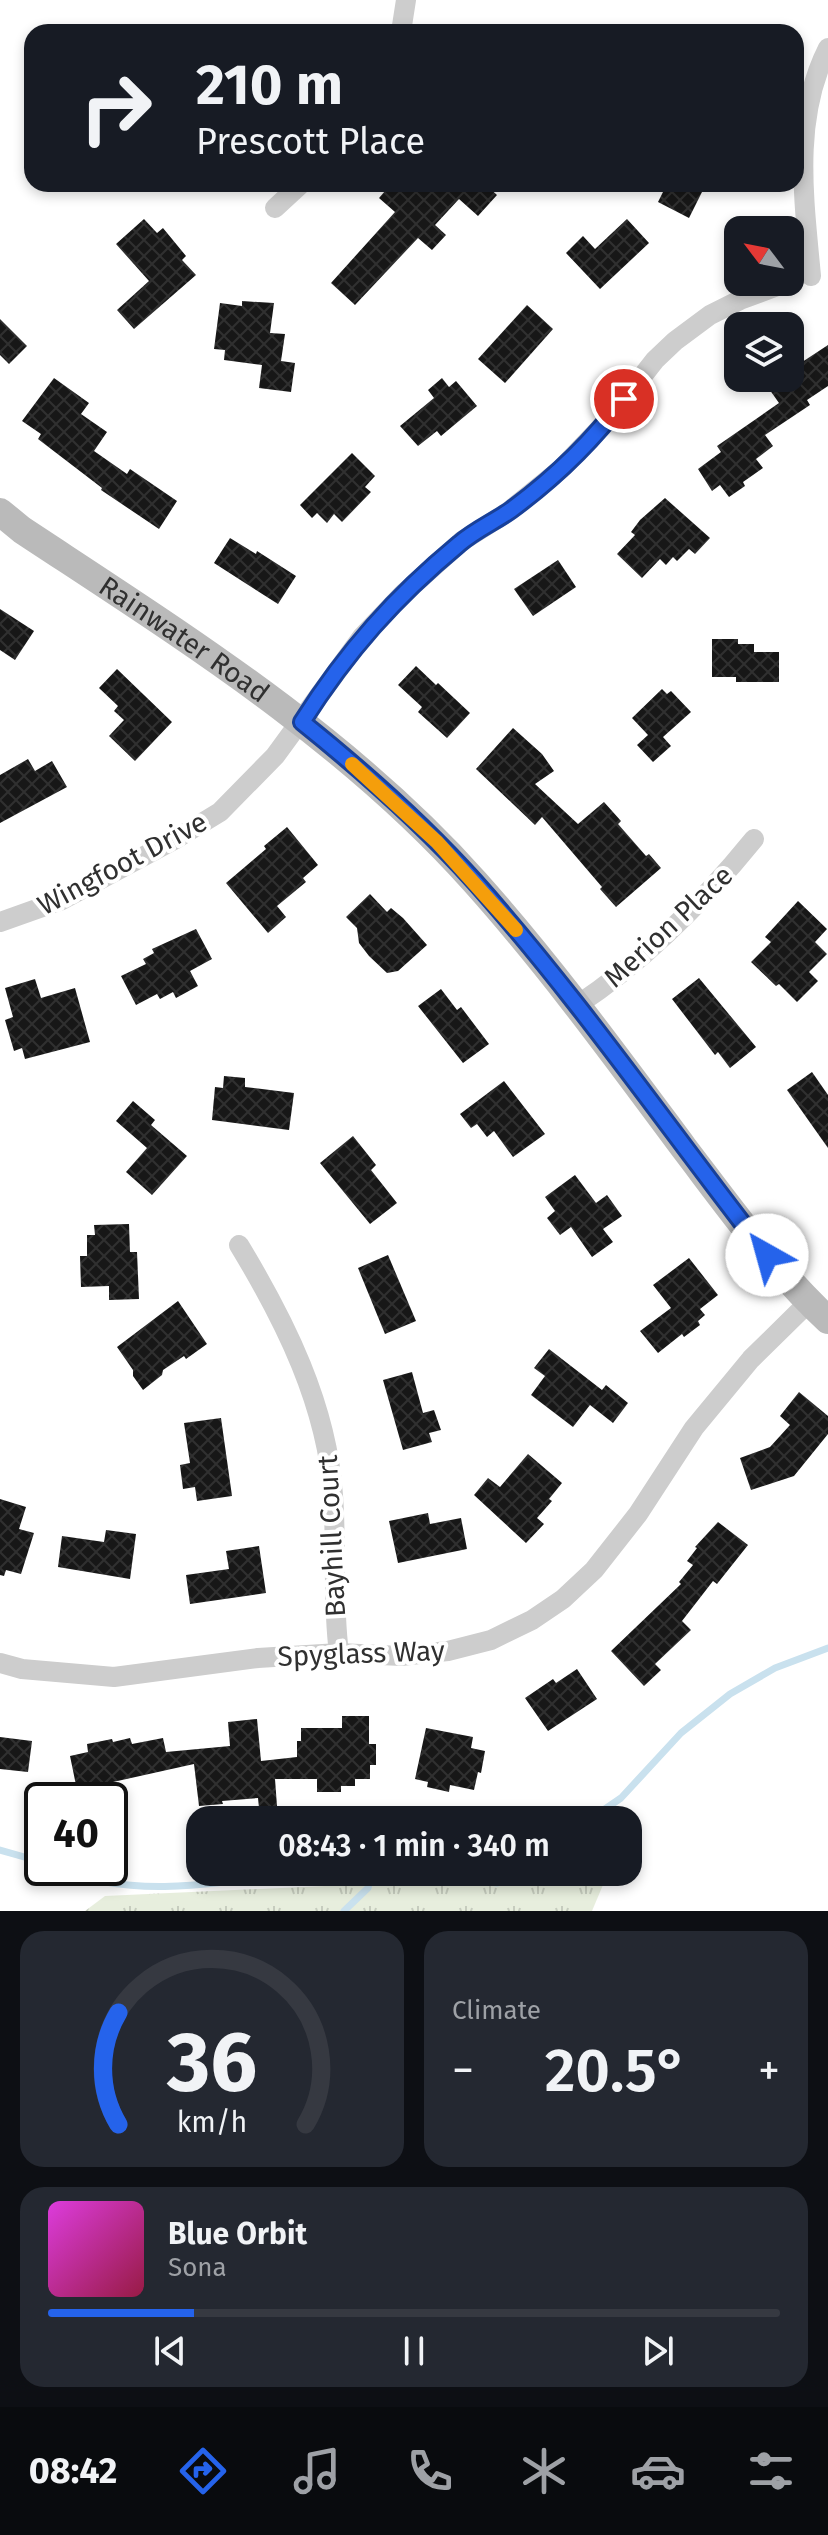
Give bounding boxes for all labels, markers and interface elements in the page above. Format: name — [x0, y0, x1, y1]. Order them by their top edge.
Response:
text: 210 m — [196, 52, 343, 119]
icon: right — [64, 56, 168, 160]
text: Prescott Place — [196, 120, 425, 164]
north arrow — [724, 216, 804, 296]
map controls — [724, 216, 804, 392]
button: layers — [724, 312, 804, 392]
pin — [590, 365, 658, 433]
icon: arrive — [602, 377, 646, 421]
street label: Rainwater Road — [93, 569, 276, 709]
street label: Wingfoot Drive — [32, 805, 213, 922]
street label: Merion Place — [597, 859, 739, 994]
position arrow — [725, 1213, 809, 1297]
street label: Bayhill Court — [311, 1453, 352, 1618]
street label: Spyglass Way — [277, 1634, 445, 1673]
speed limit sign: 40 — [24, 1782, 128, 1886]
text: 08:43 · 1 min · 340 m — [278, 1828, 550, 1864]
text: Climate — [452, 1995, 541, 2026]
text: 36 — [166, 2013, 257, 2113]
text: 20.5° — [545, 2035, 687, 2107]
text: − — [452, 2044, 474, 2097]
text: + — [758, 2044, 780, 2097]
text: km/h — [177, 2105, 247, 2140]
text: Blue Orbit — [168, 2216, 307, 2252]
text: Sona — [168, 2252, 227, 2283]
icon: previous — [148, 2329, 192, 2373]
icon: pause — [392, 2329, 436, 2373]
icon: next — [636, 2329, 680, 2373]
icon: directions — [175, 2443, 231, 2499]
icon: music — [289, 2443, 345, 2499]
icon: phone — [402, 2443, 458, 2499]
icon: climate — [516, 2443, 572, 2499]
icon: car — [630, 2443, 686, 2499]
icon: filters — [743, 2443, 799, 2499]
text: 08:42 — [29, 2449, 117, 2493]

